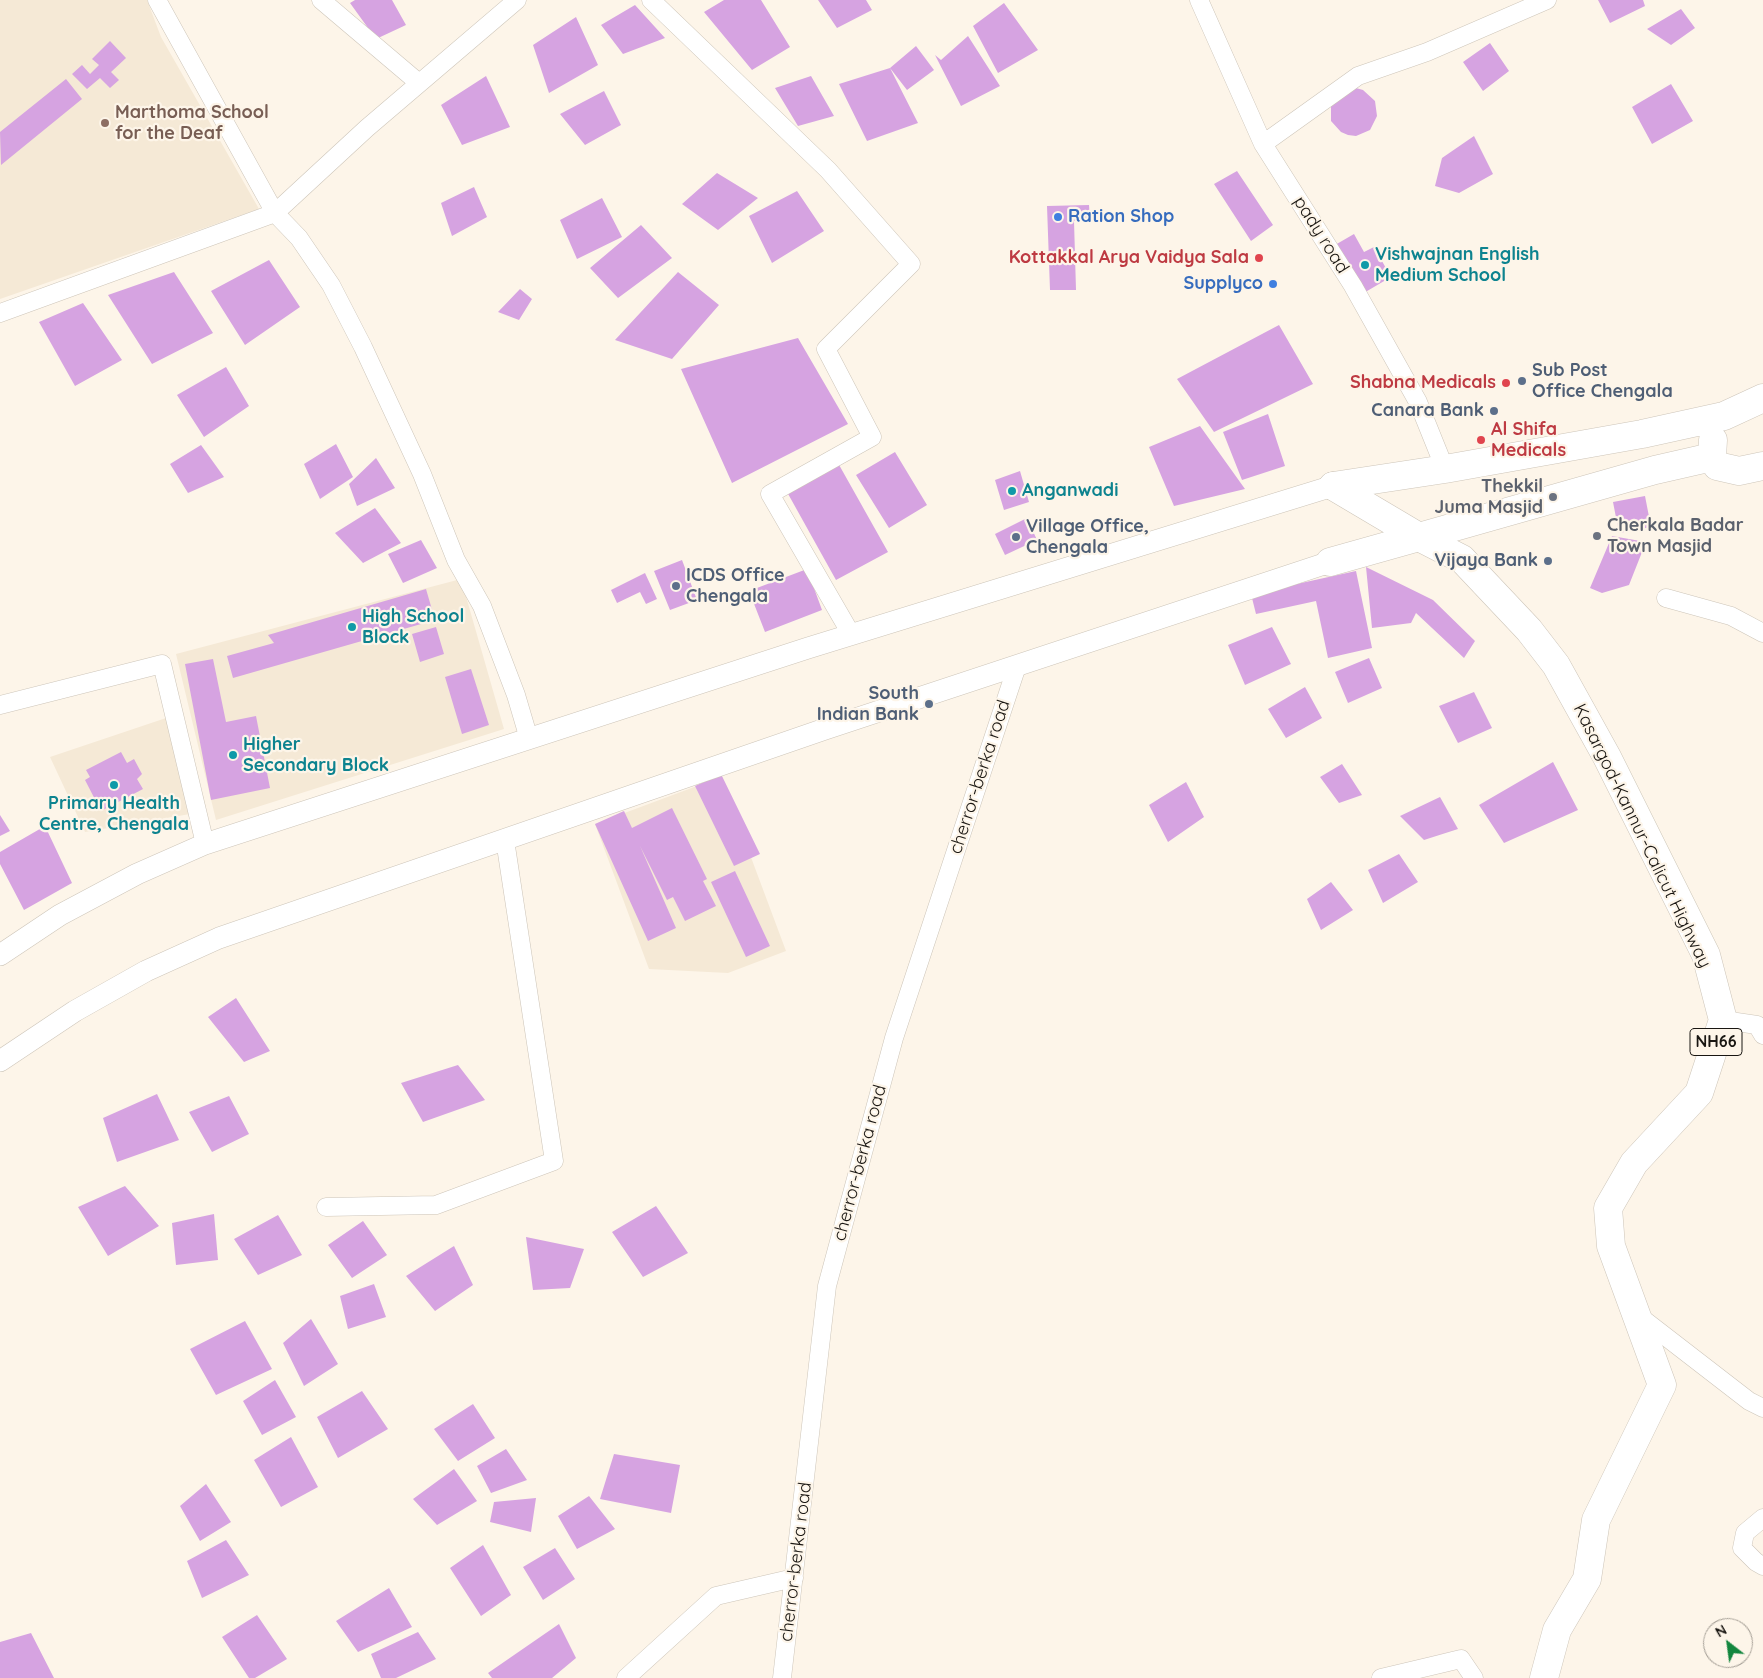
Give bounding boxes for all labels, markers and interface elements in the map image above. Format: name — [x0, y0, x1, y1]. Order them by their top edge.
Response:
place label: Marthoma School for the Deaf — [115, 102, 269, 144]
marker: Marthoma School for the Deaf — [99, 117, 111, 129]
street label: pady road — [1289, 192, 1353, 278]
place label: Ration Shop — [1068, 206, 1174, 228]
marker: Ration Shop — [1052, 211, 1064, 223]
place label: Vishwajnan English Medium School — [1375, 244, 1539, 286]
place label: Kottakkal Arya Vaidya Sala — [1009, 247, 1249, 269]
marker: Kottakkal Arya Vaidya Sala — [1253, 252, 1265, 264]
marker: Vishwajnan English Medium School — [1359, 259, 1371, 271]
place label: Supplyco — [1183, 273, 1263, 295]
marker: Supplyco — [1267, 278, 1279, 290]
place label: Sub Post Office Chengala — [1532, 360, 1673, 402]
place label: Shabna Medicals — [1350, 372, 1496, 394]
marker: Sub Post Office Chengala — [1516, 375, 1528, 387]
marker: Shabna Medicals — [1500, 377, 1512, 389]
place label: Canara Bank — [1371, 400, 1484, 422]
marker: Canara Bank — [1488, 405, 1500, 417]
place label: Al Shifa Medicals — [1491, 419, 1566, 462]
marker: Al Shifa Medicals — [1475, 434, 1487, 446]
place label: Thekkil Juma Masjid — [1434, 476, 1543, 518]
place label: Anganwadi — [1022, 480, 1118, 502]
marker: Anganwadi — [1006, 485, 1018, 497]
marker: Thekkil Juma Masjid — [1547, 491, 1559, 503]
place label: Cherkala Badar Town Masjid — [1607, 515, 1743, 558]
place label: Village Office, Chengala — [1026, 516, 1149, 558]
marker: Cherkala Badar Town Masjid — [1591, 530, 1603, 542]
marker: Village Office, Chengala — [1010, 531, 1022, 543]
place label: Vijaya Bank — [1434, 550, 1538, 572]
marker: Vijaya Bank — [1542, 555, 1554, 567]
place label: ICDS Office Chengala — [686, 565, 785, 608]
marker: ICDS Office Chengala — [670, 580, 682, 592]
place label: High School Block — [362, 606, 464, 649]
marker: High School Block — [346, 621, 358, 633]
place label: South Indian Bank — [817, 683, 919, 726]
street label: cherror-berka road — [945, 697, 1015, 857]
marker: South Indian Bank — [923, 698, 935, 710]
street label: Kasargod-Kannur-Calicut Highway — [1568, 700, 1716, 972]
place label: Higher Secondary Block — [243, 734, 389, 776]
marker: Higher Secondary Block — [227, 749, 239, 761]
marker: Primary Health Centre, Chengala — [108, 779, 120, 791]
place label: Primary Health Centre, Chengala — [39, 793, 189, 836]
road number: NH66 — [1690, 1028, 1742, 1056]
street label: cherror-berka road — [829, 1083, 891, 1243]
street label: cherror-berka road — [775, 1481, 817, 1643]
north arrow — [1703, 1618, 1753, 1668]
text: N — [1712, 1621, 1730, 1641]

